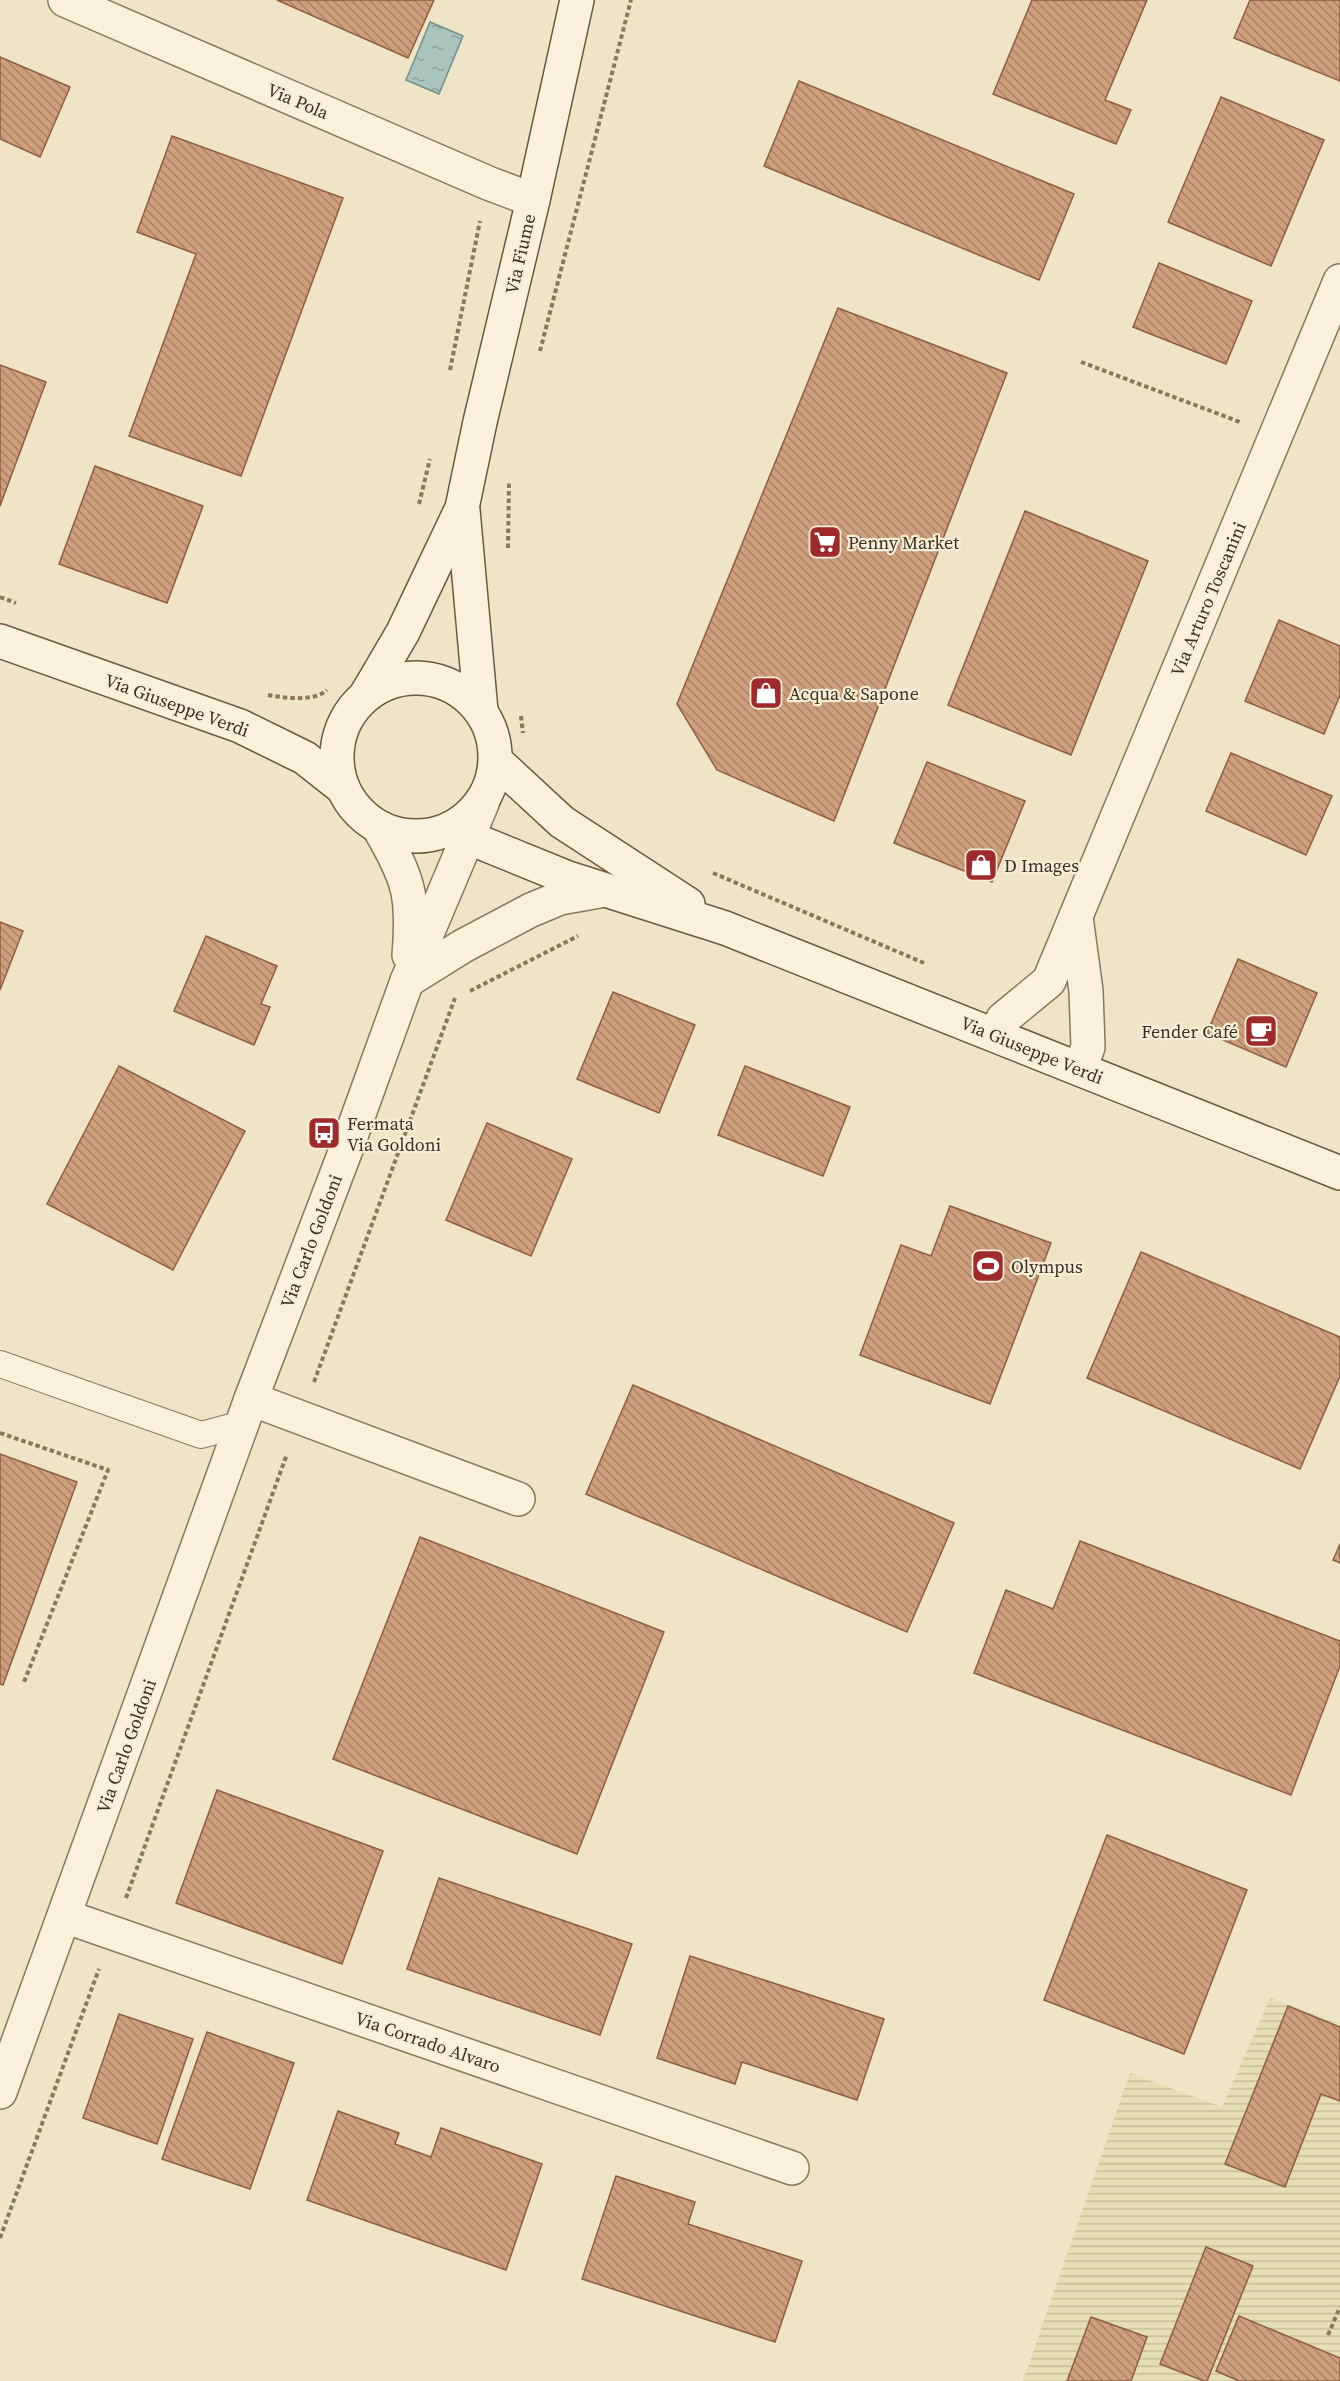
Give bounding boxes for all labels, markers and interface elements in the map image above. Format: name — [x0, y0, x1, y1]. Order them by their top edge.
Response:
street label: Via Pola — [263, 77, 333, 125]
street label: Via Fiume — [499, 211, 541, 297]
street label: Via Arturo Toscanini — [1164, 518, 1252, 680]
supermarket icon: Penny Market — [807, 524, 843, 560]
place label: Penny Market — [848, 530, 959, 555]
street label: Via Giuseppe Verdi — [101, 667, 253, 743]
shop icon: Acqua & Sapone — [748, 675, 784, 711]
place label: Acqua & Sapone — [789, 681, 919, 706]
shop icon: D Images — [963, 847, 999, 883]
place label: D Images — [1004, 853, 1079, 878]
street label: Via Giuseppe Verdi — [957, 1010, 1107, 1090]
cafe icon: Fender Café — [1243, 1013, 1279, 1049]
place label: Fender Café — [1141, 1019, 1238, 1044]
place label: Fermata Via Goldoni — [347, 1111, 441, 1157]
bus stop icon: Fermata Via Goldoni — [306, 1115, 342, 1151]
street label: Via Carlo Goldoni — [274, 1171, 348, 1311]
sports icon: Olympus — [970, 1248, 1006, 1284]
place label: Olympus — [1011, 1254, 1083, 1279]
street label: Via Carlo Goldoni — [90, 1675, 162, 1817]
street label: Via Corrado Alvaro — [352, 2005, 504, 2079]

